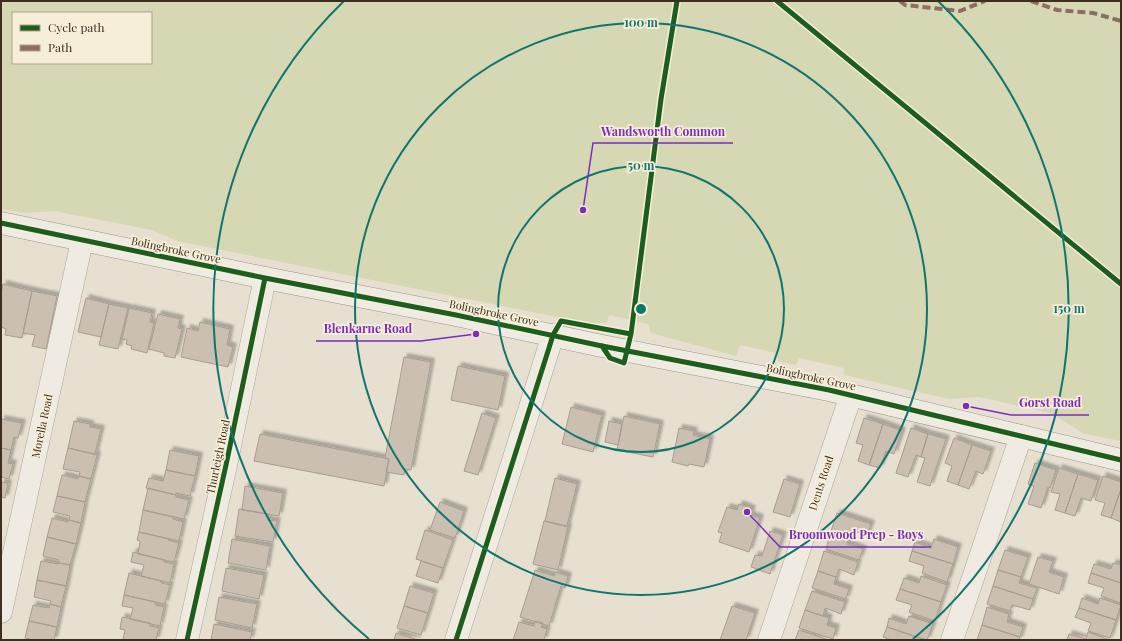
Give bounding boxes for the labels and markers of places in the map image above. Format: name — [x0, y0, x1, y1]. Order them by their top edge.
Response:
callout: Wandsworth Common — [593, 119, 733, 143]
centre of rings — [634, 302, 648, 316]
callout: Blenkarne Road — [316, 317, 421, 341]
callout: Gorst Road — [1011, 391, 1089, 415]
callout: Broomwood Prep - Boys — [780, 523, 931, 547]

